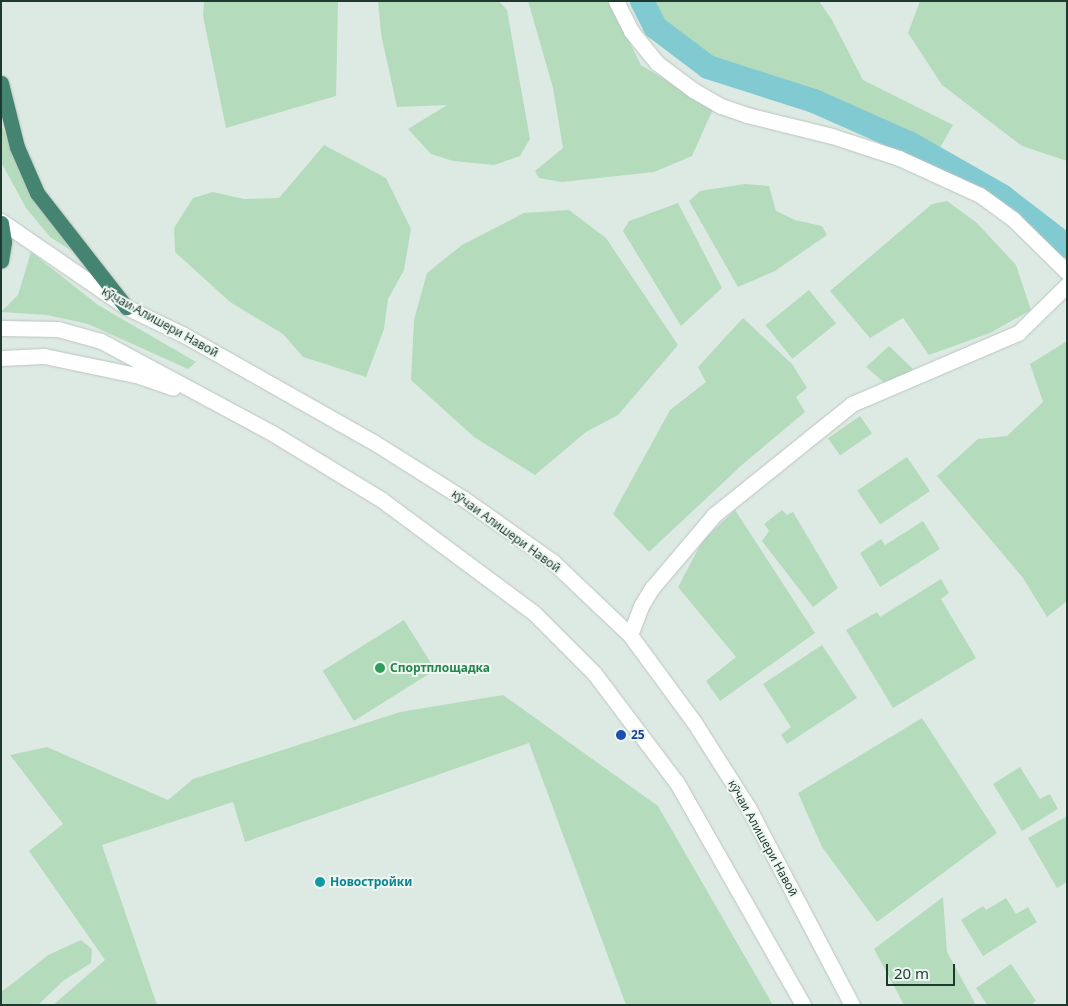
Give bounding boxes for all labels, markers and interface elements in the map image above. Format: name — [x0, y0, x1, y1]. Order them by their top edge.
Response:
street label: кӯчаи Алишери Навоӣ — [99, 284, 221, 360]
street label: кӯчаи Алишери Навоӣ — [449, 487, 563, 575]
place label: Спортплощадка — [390, 661, 490, 675]
marker: Спортплощадка — [374, 662, 386, 674]
place label: 25 — [631, 728, 645, 742]
marker: 25 — [615, 729, 627, 741]
street label: кӯчаи Алишери Навоӣ — [725, 777, 801, 899]
place label: Новостройки — [330, 875, 412, 889]
marker: Новостройки — [314, 876, 326, 888]
scale bar — [888, 954, 957, 986]
text: 20 m — [894, 963, 929, 983]

